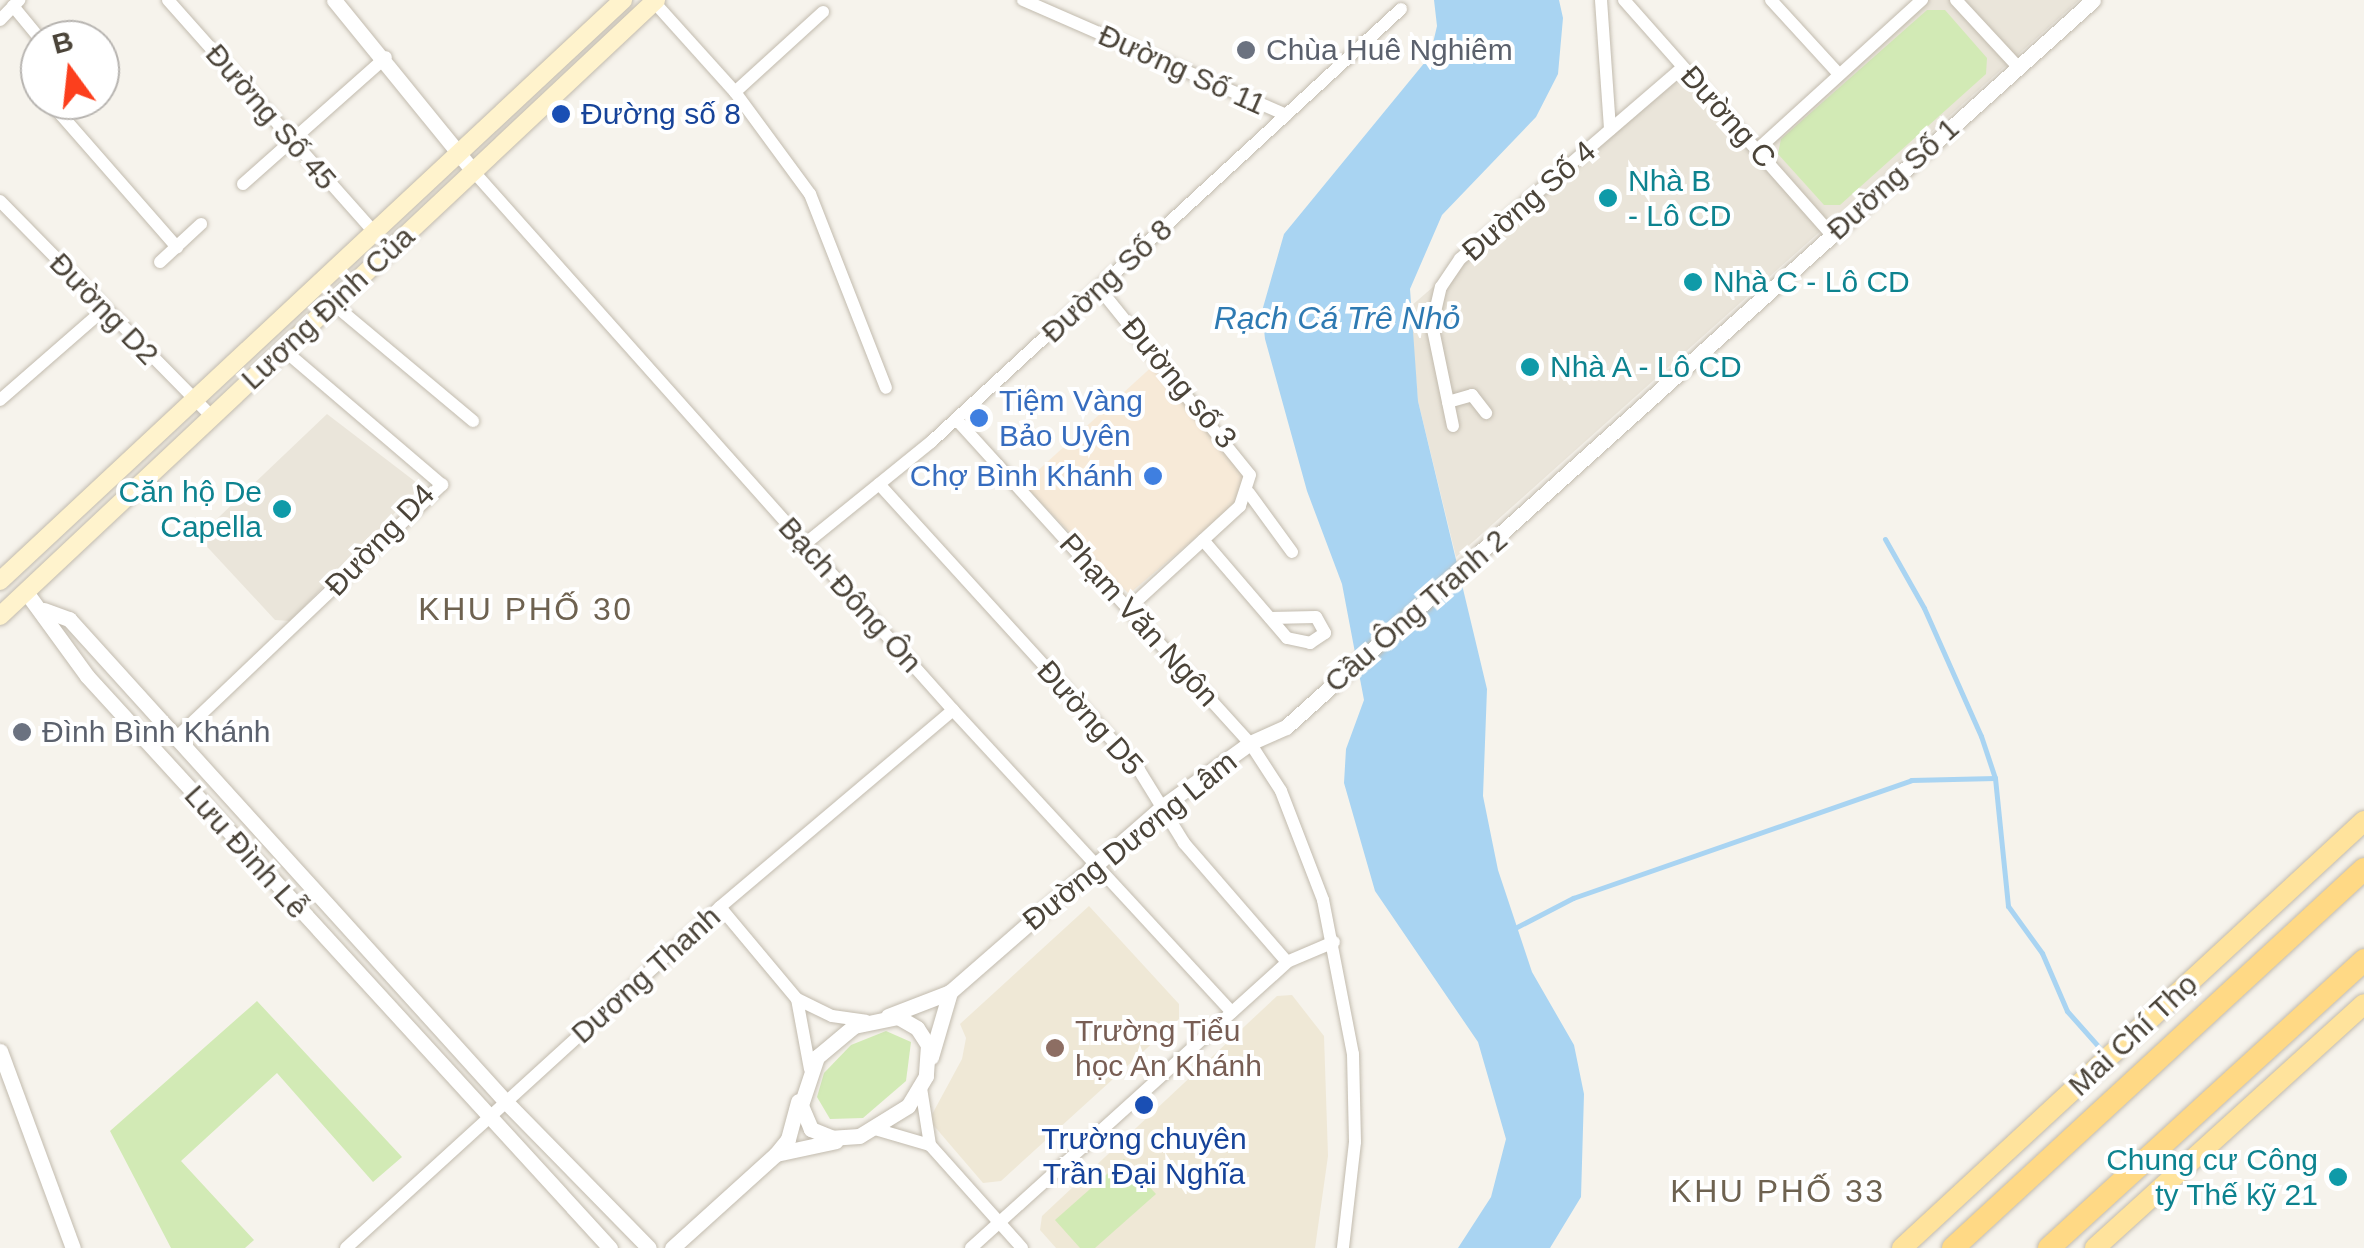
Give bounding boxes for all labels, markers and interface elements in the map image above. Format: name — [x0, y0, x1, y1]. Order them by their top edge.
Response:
street label: Đường Số 11 — [1093, 17, 1271, 123]
north arrow — [20, 20, 120, 120]
text: B — [49, 25, 76, 60]
place label: Chùa Huê Nghiêm — [1266, 32, 1513, 68]
street label: Đường Số 45 — [198, 37, 344, 197]
marker: Chùa Huê Nghiêm — [1235, 39, 1257, 61]
street label: Đường C — [1673, 59, 1783, 175]
place label: Đường số 8 — [581, 96, 741, 132]
marker: Đường số 8 — [550, 103, 572, 125]
street label: Đường Số 1 — [1820, 110, 1966, 248]
street label: Đường Số 4 — [1455, 133, 1603, 269]
place label: Nhà B - Lô CD — [1628, 163, 1731, 234]
marker: Nhà B - Lô CD — [1597, 187, 1619, 209]
street label: Đường Số 8 — [1034, 212, 1180, 350]
street label: Lương Định Của — [234, 219, 422, 397]
street label: Đường D2 — [42, 246, 166, 372]
place label: Nhà C - Lô CD — [1713, 264, 1910, 300]
marker: Nhà C - Lô CD — [1682, 271, 1704, 293]
water label: Rạch Cá Trê Nhỏ — [1214, 299, 1460, 337]
street label: Đường số 3 — [1114, 310, 1244, 456]
place label: Nhà A - Lô CD — [1550, 349, 1745, 385]
marker: Nhà A - Lô CD — [1519, 356, 1541, 378]
place label: Tiệm Vàng Bảo Uyên — [999, 383, 1143, 454]
marker: Tiệm Vàng Bảo Uyên — [968, 407, 990, 429]
place label: Chợ Bình Khánh — [910, 458, 1133, 494]
marker: Chợ Bình Khánh — [1142, 465, 1164, 487]
place label: Căn hộ De Capella — [119, 474, 262, 544]
street label: Đường D4 — [318, 477, 442, 603]
marker: Căn hộ De Capella — [271, 498, 293, 520]
street label: Bạch Đông Ôn — [771, 510, 929, 680]
street label: Cầu Ông Tranh 2 — [1317, 522, 1515, 700]
street label: Phạm Văn Ngôn — [1052, 526, 1226, 714]
district label: KHU PHỐ 30 — [418, 590, 634, 628]
street label: Đường D5 — [1029, 653, 1151, 783]
place label: Đình Bình Khánh — [42, 714, 271, 750]
marker: Đình Bình Khánh — [11, 721, 33, 743]
street label: Đường Dương Lâm — [1016, 744, 1244, 938]
street label: Lưu Đình Lễ — [177, 778, 315, 926]
street label: Dương Thanh — [564, 899, 728, 1051]
street label: Mai Chí Thọ — [2061, 966, 2205, 1104]
place label: Trường Tiểu học An Khánh — [1075, 1013, 1263, 1084]
marker: Trường Tiểu học An Khánh — [1044, 1037, 1066, 1059]
marker: Trường chuyên Trần Đại Nghĩa — [1133, 1094, 1155, 1116]
place label: Trường chuyên Trần Đại Nghĩa — [1041, 1121, 1247, 1192]
place label: Chung cư Công ty Thế kỹ 21 — [2106, 1142, 2318, 1212]
marker: Chung cư Công ty Thế kỹ 21 — [2327, 1166, 2349, 1188]
district label: KHU PHỐ 33 — [1670, 1172, 1886, 1210]

